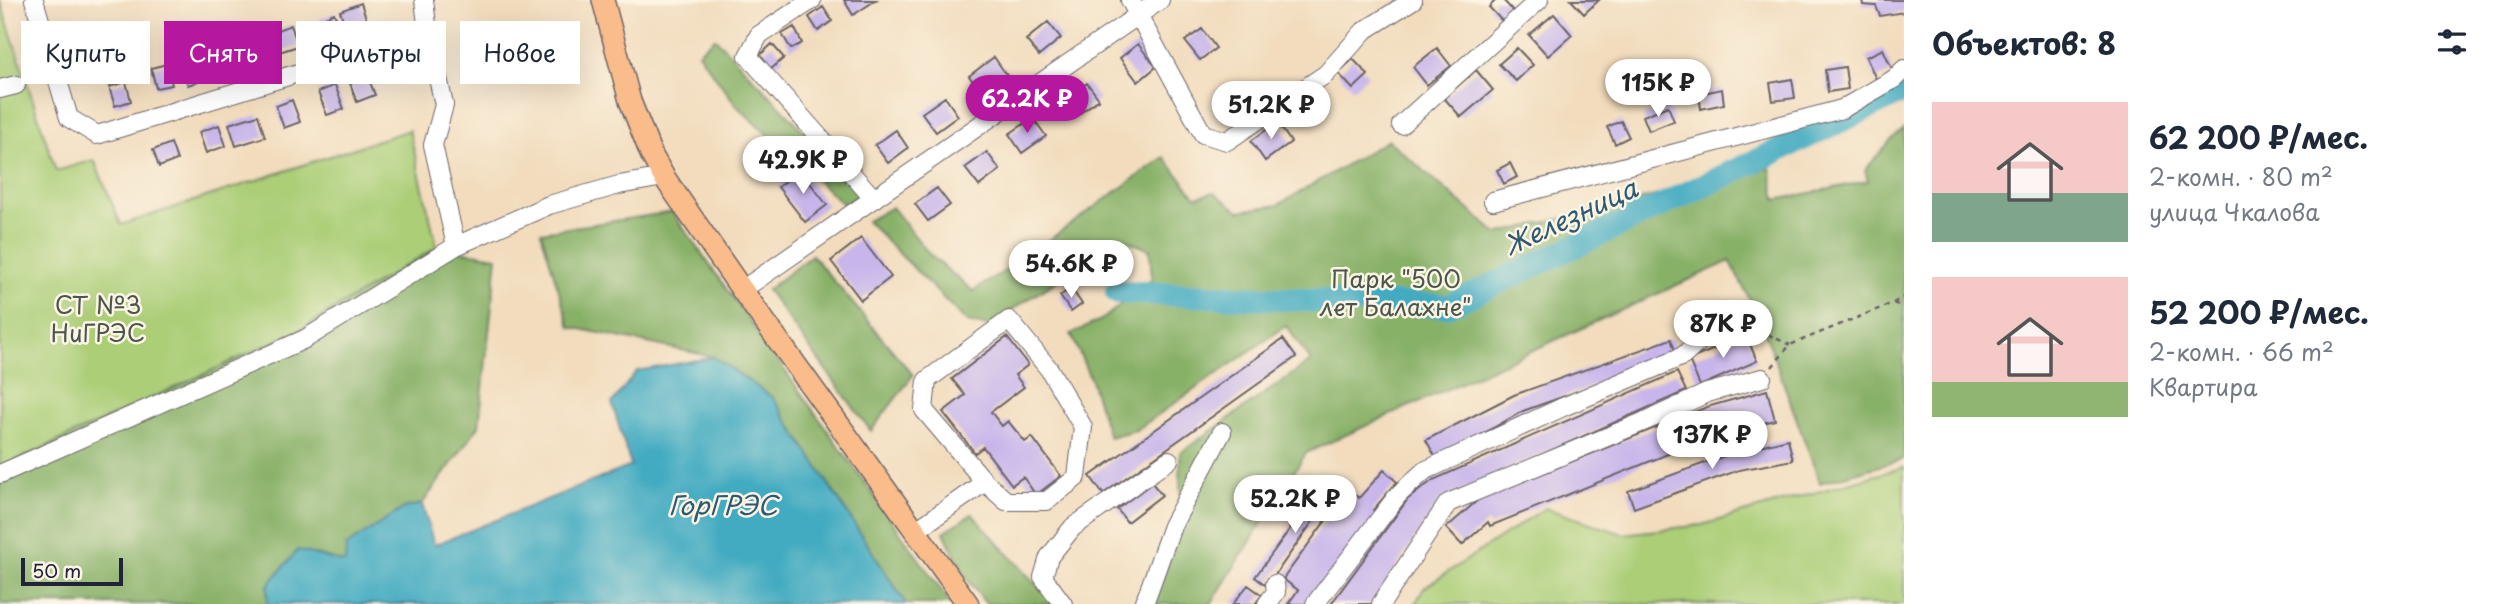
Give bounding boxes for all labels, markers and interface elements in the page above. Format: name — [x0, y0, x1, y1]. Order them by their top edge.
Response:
text: Объектов: 8 — [1932, 20, 2116, 65]
chip: Купить — [21, 21, 150, 84]
chip: Снять — [164, 21, 282, 84]
chip: Фильтры — [296, 21, 446, 84]
chip: Новое — [460, 21, 580, 84]
icon: filters — [2433, 23, 2471, 61]
pin: 115K ₽ — [1601, 60, 1715, 119]
text: 115K ₽ — [1621, 64, 1695, 99]
pin: 62.2K ₽ — [962, 76, 1092, 135]
text: 62.2K ₽ — [982, 80, 1072, 115]
pin: 51.2K ₽ — [1206, 82, 1336, 141]
text: 51.2K ₽ — [1228, 86, 1314, 121]
text: 62 200 ₽/мес. — [2149, 114, 2368, 159]
icon: home — [1988, 130, 2072, 214]
pin: 42.9K ₽ — [738, 136, 868, 196]
text: 42.9K ₽ — [759, 141, 847, 176]
text: 2-комн. · 80 m² — [2149, 159, 2333, 194]
water label: Железница — [1497, 168, 1644, 264]
text: улица Чкалова — [2149, 194, 2320, 229]
pin: 54.6K ₽ — [1006, 240, 1136, 300]
text: 54.6K ₽ — [1025, 245, 1117, 280]
park label: Парк "500 лет Балахне" — [1319, 260, 1472, 324]
park label: СТ №3 НиГРЭС — [51, 286, 145, 350]
text: 52 200 ₽/мес. — [2149, 289, 2369, 334]
pin: 87K ₽ — [1674, 300, 1772, 360]
text: 87K ₽ — [1690, 305, 1756, 340]
icon: home — [1988, 305, 2072, 389]
text: 2-комн. · 66 m² — [2149, 334, 2334, 369]
text: Квартира — [2149, 369, 2257, 404]
pin: 137K ₽ — [1655, 412, 1769, 471]
text: 137K ₽ — [1673, 416, 1751, 451]
pin: 52.2K ₽ — [1230, 476, 1360, 535]
text: 52.2K ₽ — [1250, 480, 1340, 515]
water label: ГорГРЭС — [669, 485, 780, 524]
scale bar — [21, 555, 122, 587]
text: 50 m — [32, 556, 81, 584]

